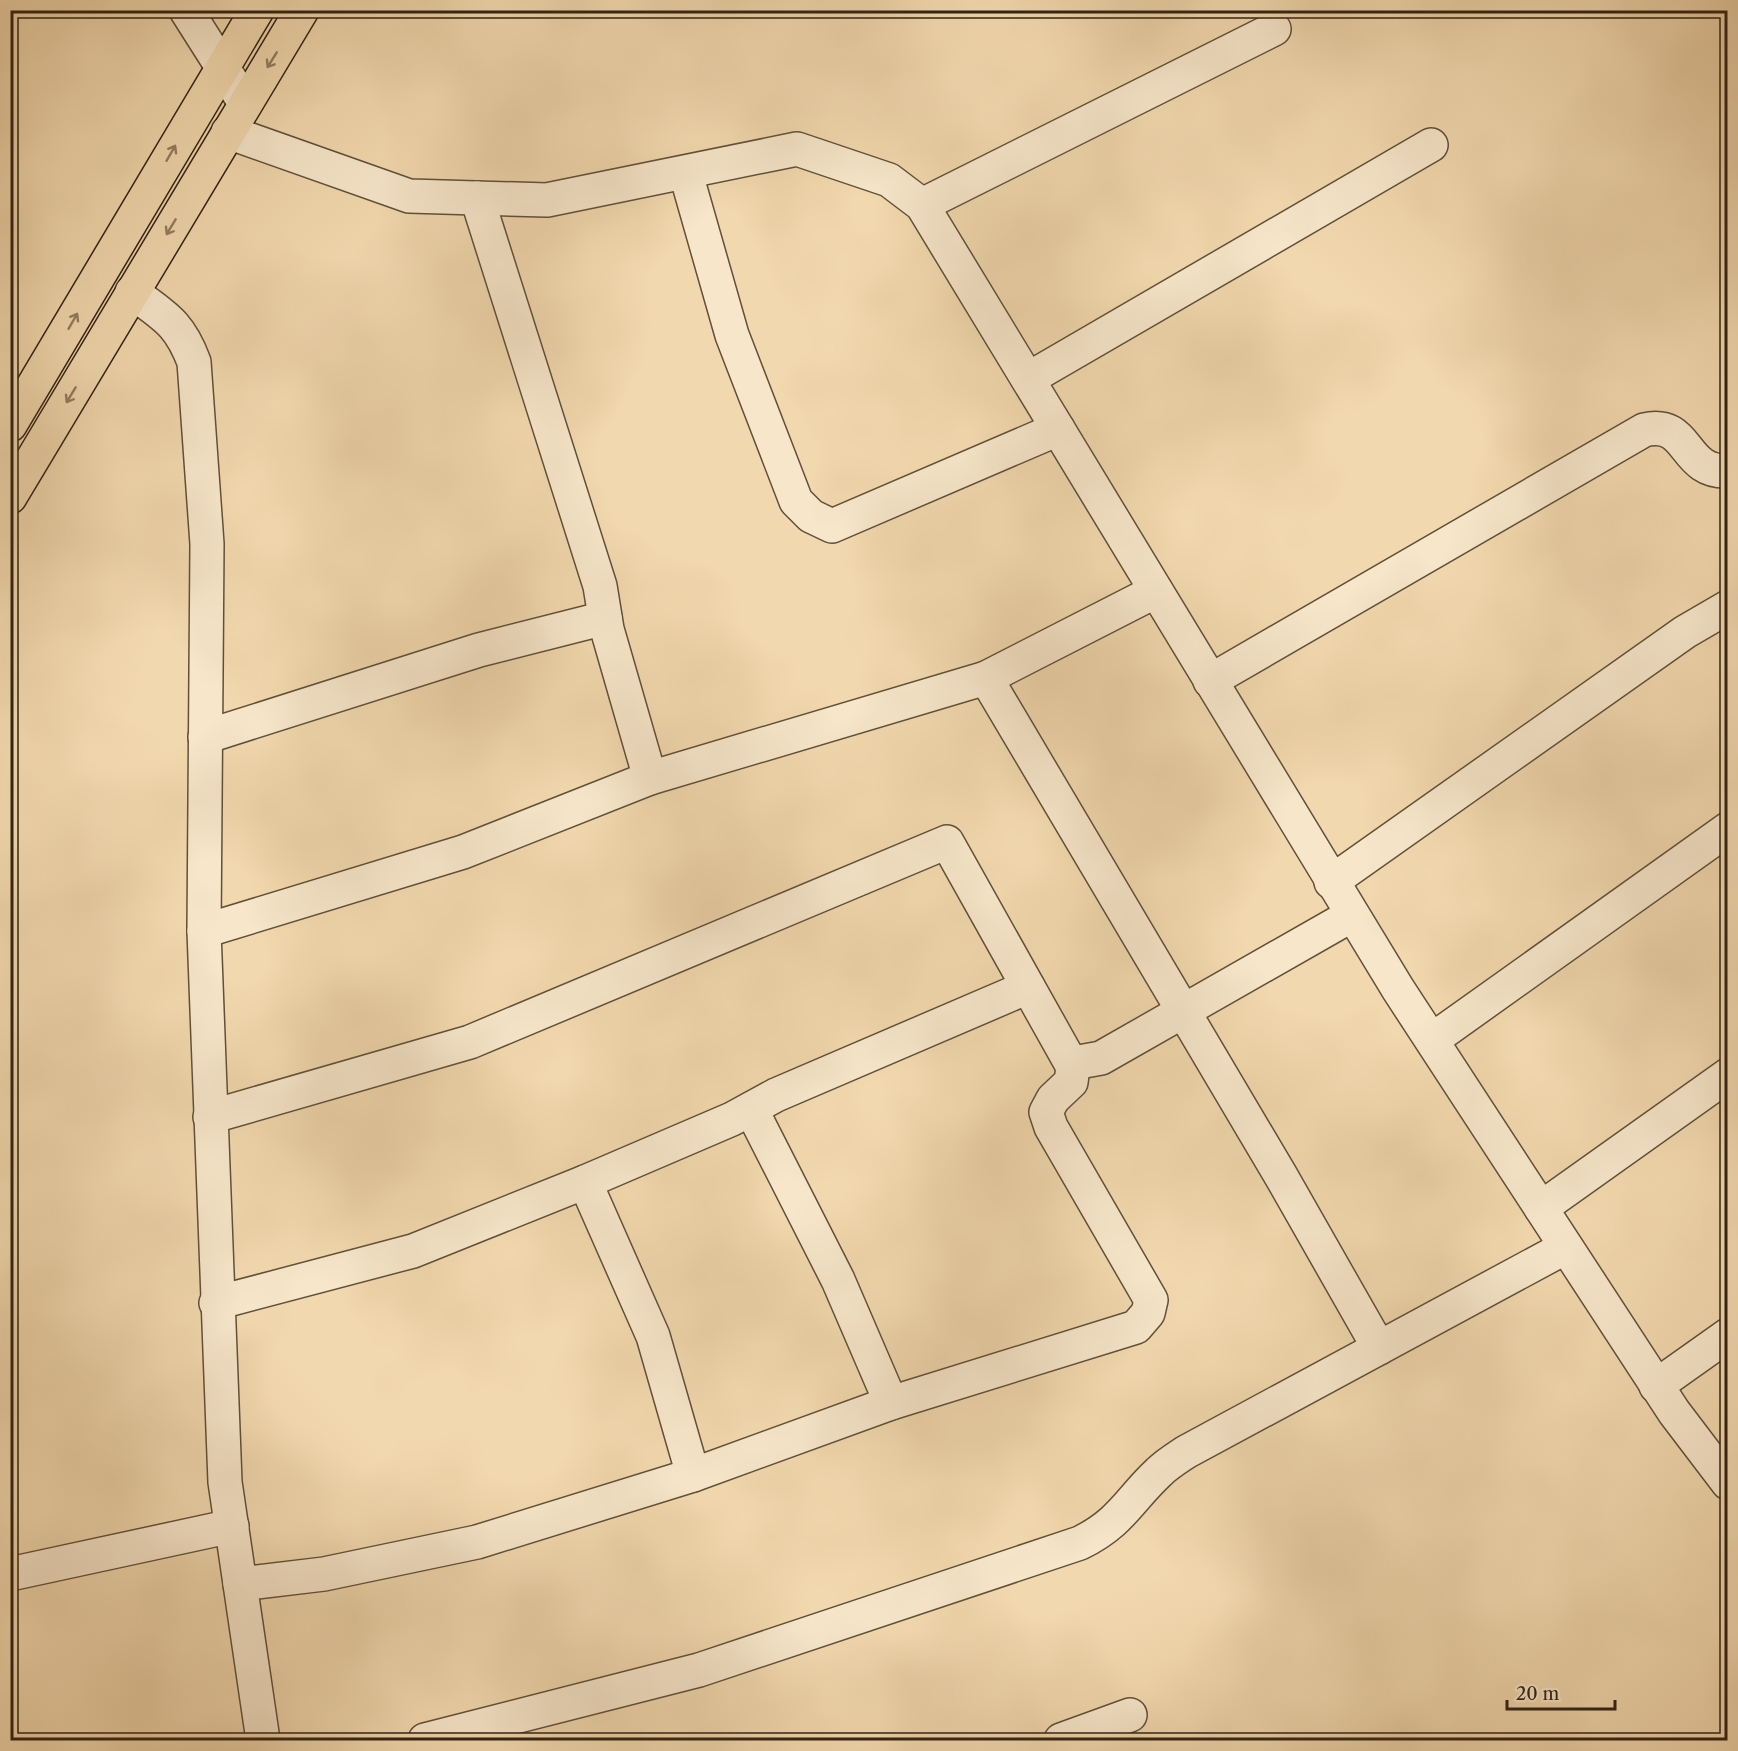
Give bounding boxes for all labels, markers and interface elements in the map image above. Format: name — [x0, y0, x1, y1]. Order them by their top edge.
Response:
one-way arrow — [265, 51, 277, 68]
one-way arrow — [165, 145, 177, 162]
one-way arrow — [164, 218, 176, 235]
one-way arrow — [67, 313, 79, 330]
one-way arrow — [65, 386, 77, 403]
scale bar — [1507, 1673, 1615, 1711]
text: 20 m — [1516, 1683, 1560, 1705]

